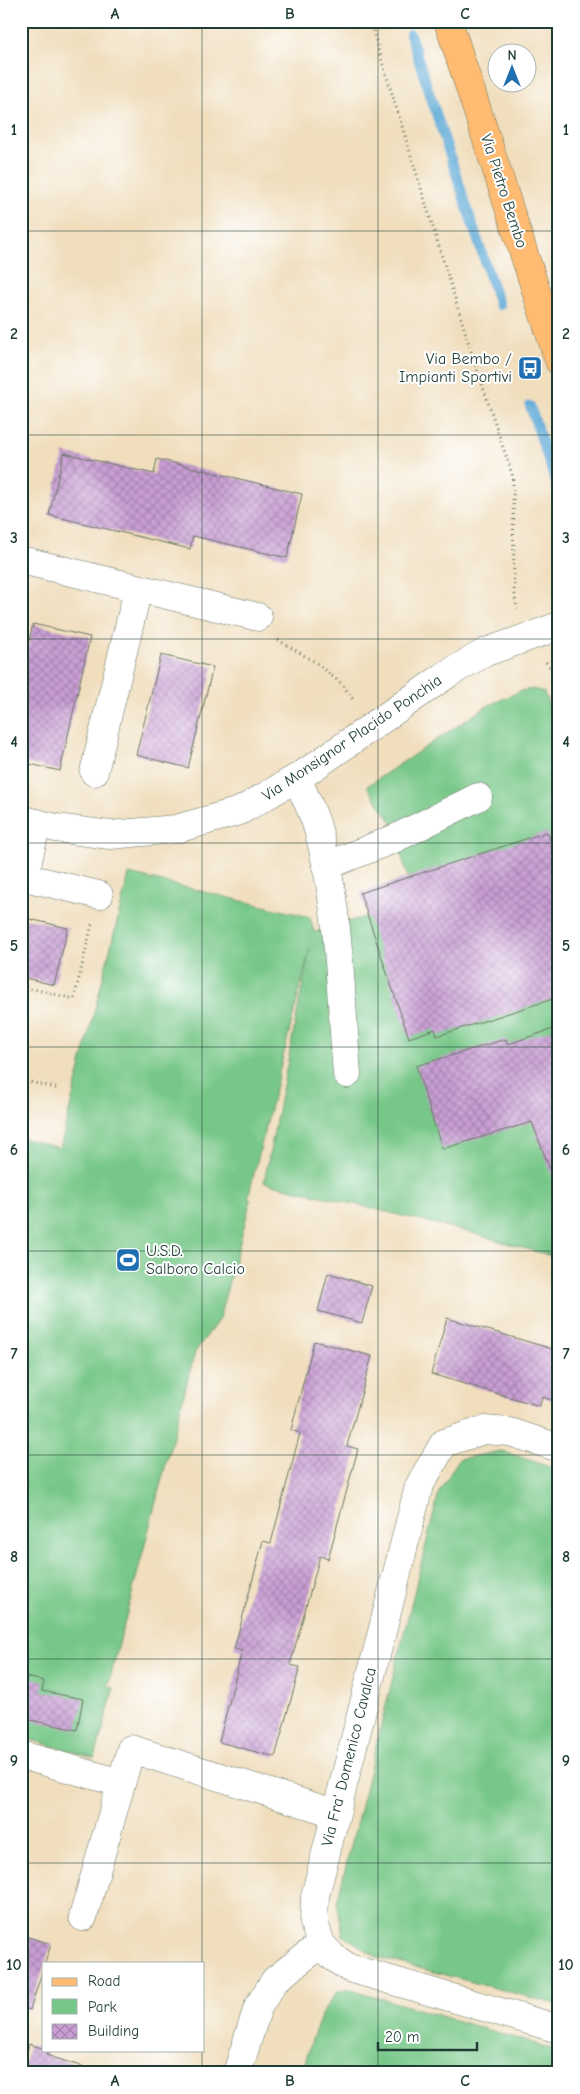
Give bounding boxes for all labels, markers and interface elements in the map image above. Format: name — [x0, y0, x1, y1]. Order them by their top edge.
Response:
text: A — [111, 5, 120, 23]
text: B — [285, 5, 295, 23]
text: C — [460, 5, 470, 23]
north arrow — [488, 42, 538, 92]
text: N — [507, 47, 517, 64]
text: 1 — [11, 121, 17, 139]
text: 1 — [563, 121, 569, 139]
street label: Via Pietro Bembo — [477, 132, 531, 250]
text: 2 — [10, 325, 18, 343]
text: 2 — [562, 325, 570, 343]
place label: Via Bembo / Impianti Sportivi — [399, 350, 512, 386]
bus stop icon: Via Bembo / Impianti Sportivi — [517, 355, 543, 381]
text: 3 — [10, 529, 18, 547]
text: 3 — [562, 529, 570, 547]
street label: Via Monsignor Placido Ponchia — [259, 671, 445, 805]
text: 4 — [10, 733, 18, 751]
text: 4 — [562, 733, 570, 751]
text: 5 — [10, 937, 18, 955]
text: 5 — [562, 937, 570, 955]
text: 6 — [10, 1141, 18, 1159]
text: 6 — [562, 1141, 570, 1159]
place label: U.S.D. Salboro Calcio — [146, 1242, 245, 1278]
sports icon: U.S.D. Salboro Calcio — [115, 1247, 141, 1273]
text: 7 — [10, 1345, 18, 1363]
text: 7 — [562, 1345, 570, 1363]
text: 8 — [10, 1548, 18, 1566]
text: 8 — [562, 1548, 570, 1566]
street label: Via Fra' Domenico Cavalca — [318, 1666, 380, 1848]
text: 9 — [10, 1752, 18, 1770]
text: 9 — [562, 1752, 570, 1770]
text: 10 — [6, 1956, 22, 1974]
text: 10 — [558, 1956, 574, 1974]
legend — [42, 1962, 205, 2052]
text: Road — [88, 1972, 120, 1990]
text: Park — [88, 1998, 117, 2016]
scale bar — [378, 2019, 476, 2051]
text: Building — [88, 2022, 139, 2040]
text: 20 m — [385, 2028, 419, 2046]
text: A — [111, 2072, 120, 2090]
text: B — [285, 2072, 295, 2090]
text: C — [460, 2072, 470, 2090]

